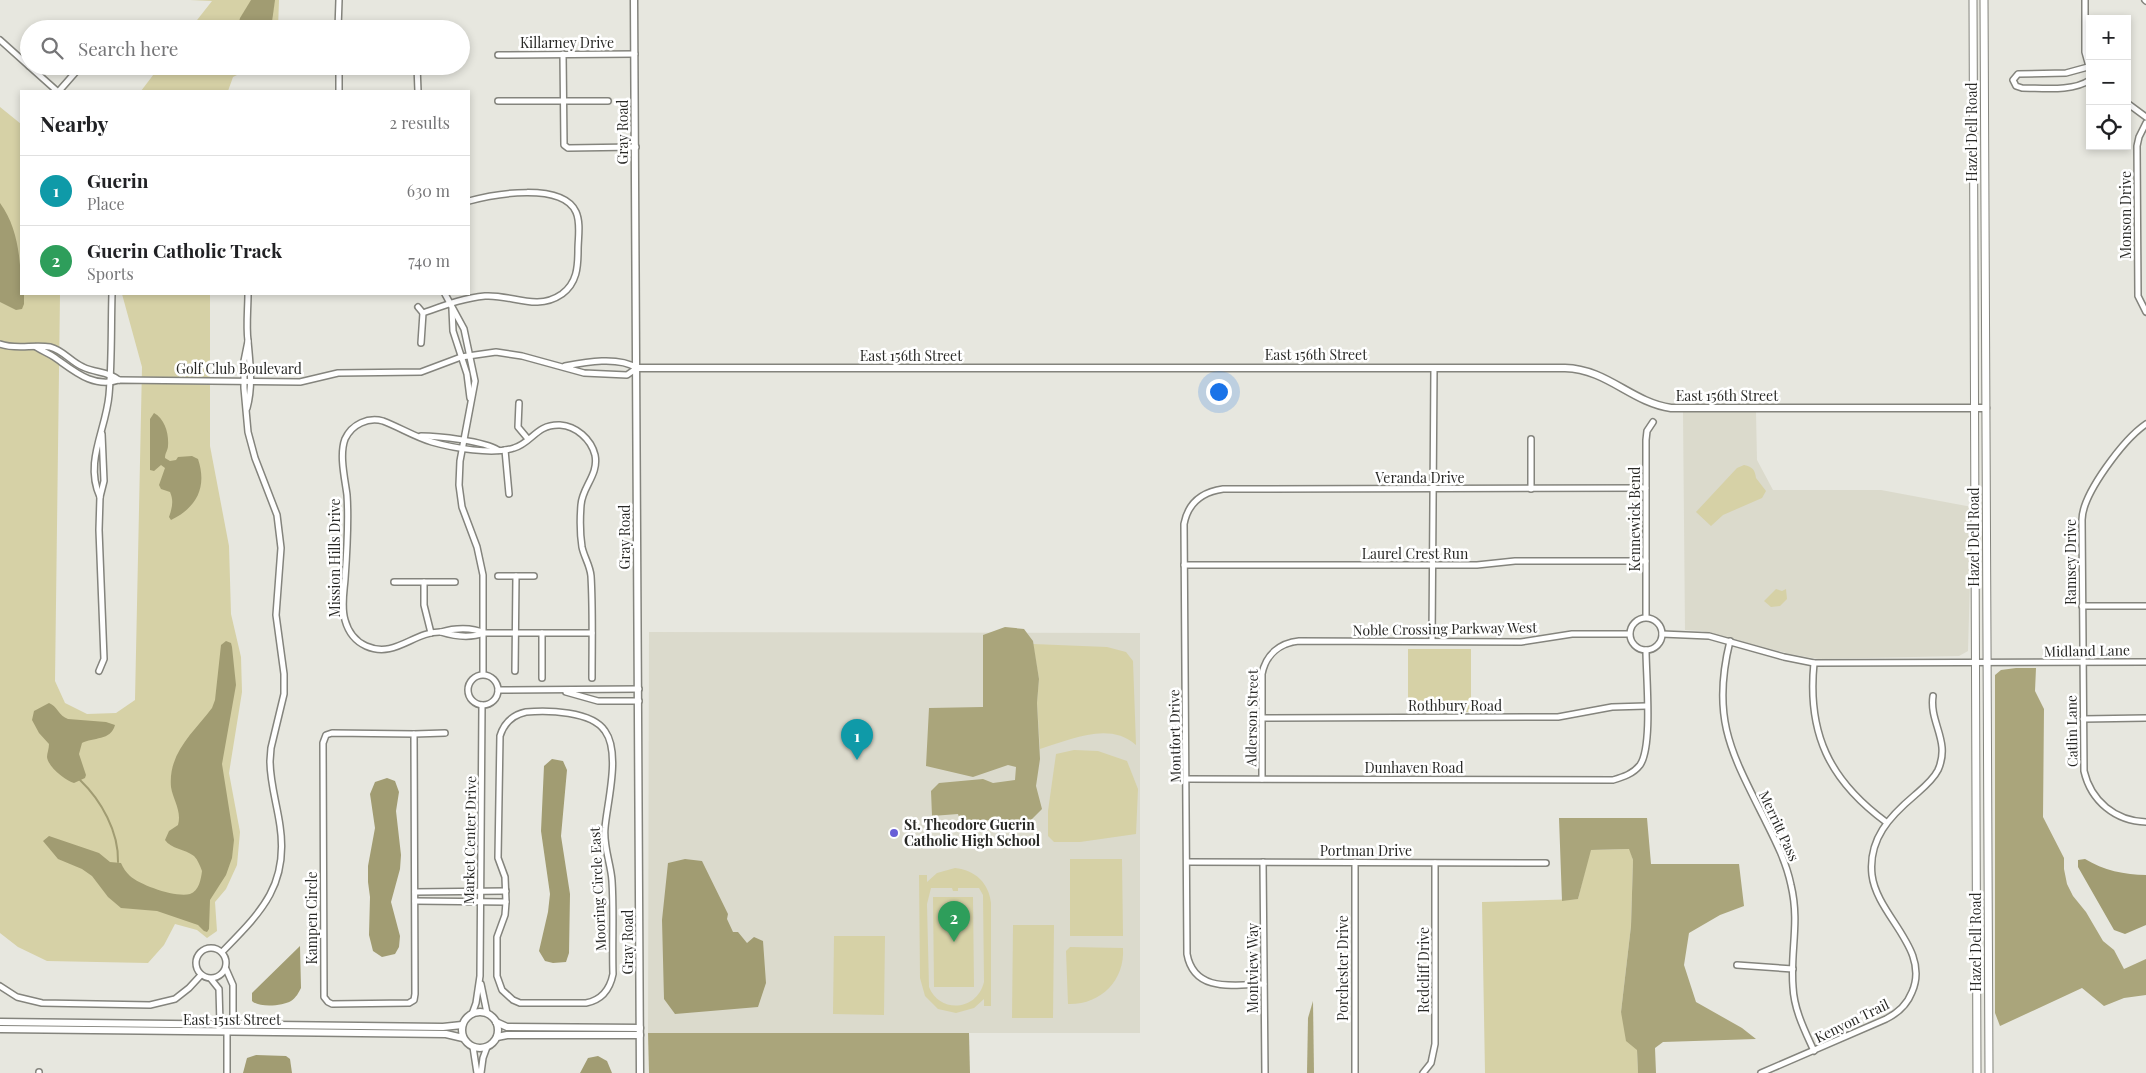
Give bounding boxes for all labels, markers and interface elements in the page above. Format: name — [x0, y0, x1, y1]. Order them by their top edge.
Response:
map controls — [2086, 15, 2131, 150]
button: + — [2086, 15, 2131, 60]
search box — [20, 20, 470, 75]
street label: Killarney Drive — [520, 33, 614, 52]
icon: search — [38, 34, 66, 62]
text: Search here — [78, 35, 178, 61]
button: − — [2086, 60, 2131, 105]
street label: Hazel Dell Road — [1962, 82, 1981, 182]
street label: Gray Road — [613, 100, 632, 165]
button: locate — [2086, 105, 2131, 150]
text: Nearby — [40, 109, 109, 137]
text: 2 results — [390, 112, 450, 133]
text: Guerin — [87, 167, 148, 193]
street label: Monson Drive — [2116, 171, 2135, 259]
text: 1 — [53, 180, 59, 201]
text: 630 m — [407, 180, 450, 201]
text: Place — [87, 193, 125, 214]
text: Guerin Catholic Track — [87, 237, 282, 263]
text: 2 — [52, 250, 60, 271]
text: 740 m — [408, 250, 450, 271]
text: Sports — [87, 263, 134, 284]
street label: East 156th Street — [1265, 345, 1368, 364]
street label: East 156th Street — [860, 346, 963, 365]
street label: Golf Club Boulevard — [176, 359, 302, 378]
your location — [1206, 379, 1232, 405]
street label: East 156th Street — [1676, 386, 1779, 405]
street label: Kennewick Bend — [1625, 467, 1644, 572]
street label: Veranda Drive — [1374, 468, 1465, 487]
street label: Hazel Dell Road — [1964, 487, 1983, 587]
street label: Mission Hills Drive — [325, 498, 344, 618]
street label: Gray Road — [615, 505, 634, 570]
street label: Ramsey Drive — [2061, 519, 2080, 605]
street label: Laurel Crest Run — [1362, 544, 1469, 563]
street label: Noble Crossing Parkway West — [1353, 617, 1538, 640]
street label: Midland Lane — [2044, 640, 2130, 661]
street label: Alderson Street — [1241, 668, 1262, 768]
street label: Montfort Drive — [1164, 689, 1185, 783]
street label: Catlin Lane — [2061, 695, 2082, 767]
street label: Rothbury Road — [1408, 696, 1502, 715]
pin: 1 — [841, 719, 873, 760]
street label: Dunhaven Road — [1364, 758, 1464, 777]
street label: Market Center Drive — [459, 776, 480, 904]
street label: Merritt Pass — [1755, 787, 1804, 864]
place label: St. Theodore Guerin Catholic High School — [904, 815, 1041, 850]
street label: Mooring Circle East — [585, 825, 610, 952]
marker: St. Theodore Guerin Catholic High School — [888, 827, 900, 839]
street label: Portman Drive — [1320, 841, 1412, 860]
street label: Kampen Circle — [302, 871, 321, 965]
street label: Hazel Dell Road — [1966, 892, 1985, 992]
pin: 2 — [938, 901, 970, 942]
street label: Gray Road — [618, 910, 637, 975]
street label: Porchester Drive — [1333, 915, 1352, 1021]
street label: Montview Way — [1243, 923, 1262, 1013]
street label: Redcliff Drive — [1414, 927, 1433, 1013]
street label: Kenyon Trail — [1811, 994, 1892, 1047]
street label: East 151st Street — [183, 1010, 282, 1029]

